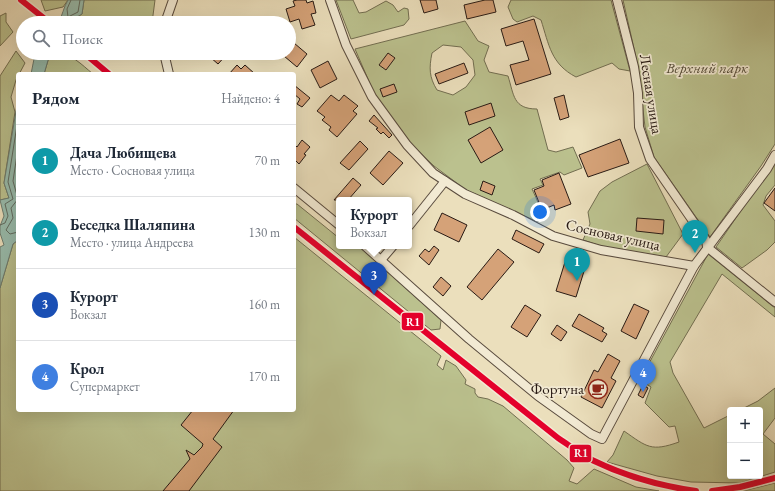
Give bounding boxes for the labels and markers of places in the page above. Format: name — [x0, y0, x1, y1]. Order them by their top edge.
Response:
pin: 2 — [682, 220, 708, 253]
pin: 1 — [564, 248, 590, 281]
pin: 3 — [361, 262, 387, 295]
pin: 4 — [630, 359, 656, 392]
cafe icon: Фортуна — [587, 378, 609, 400]
place label: Фортуна — [531, 379, 584, 398]

